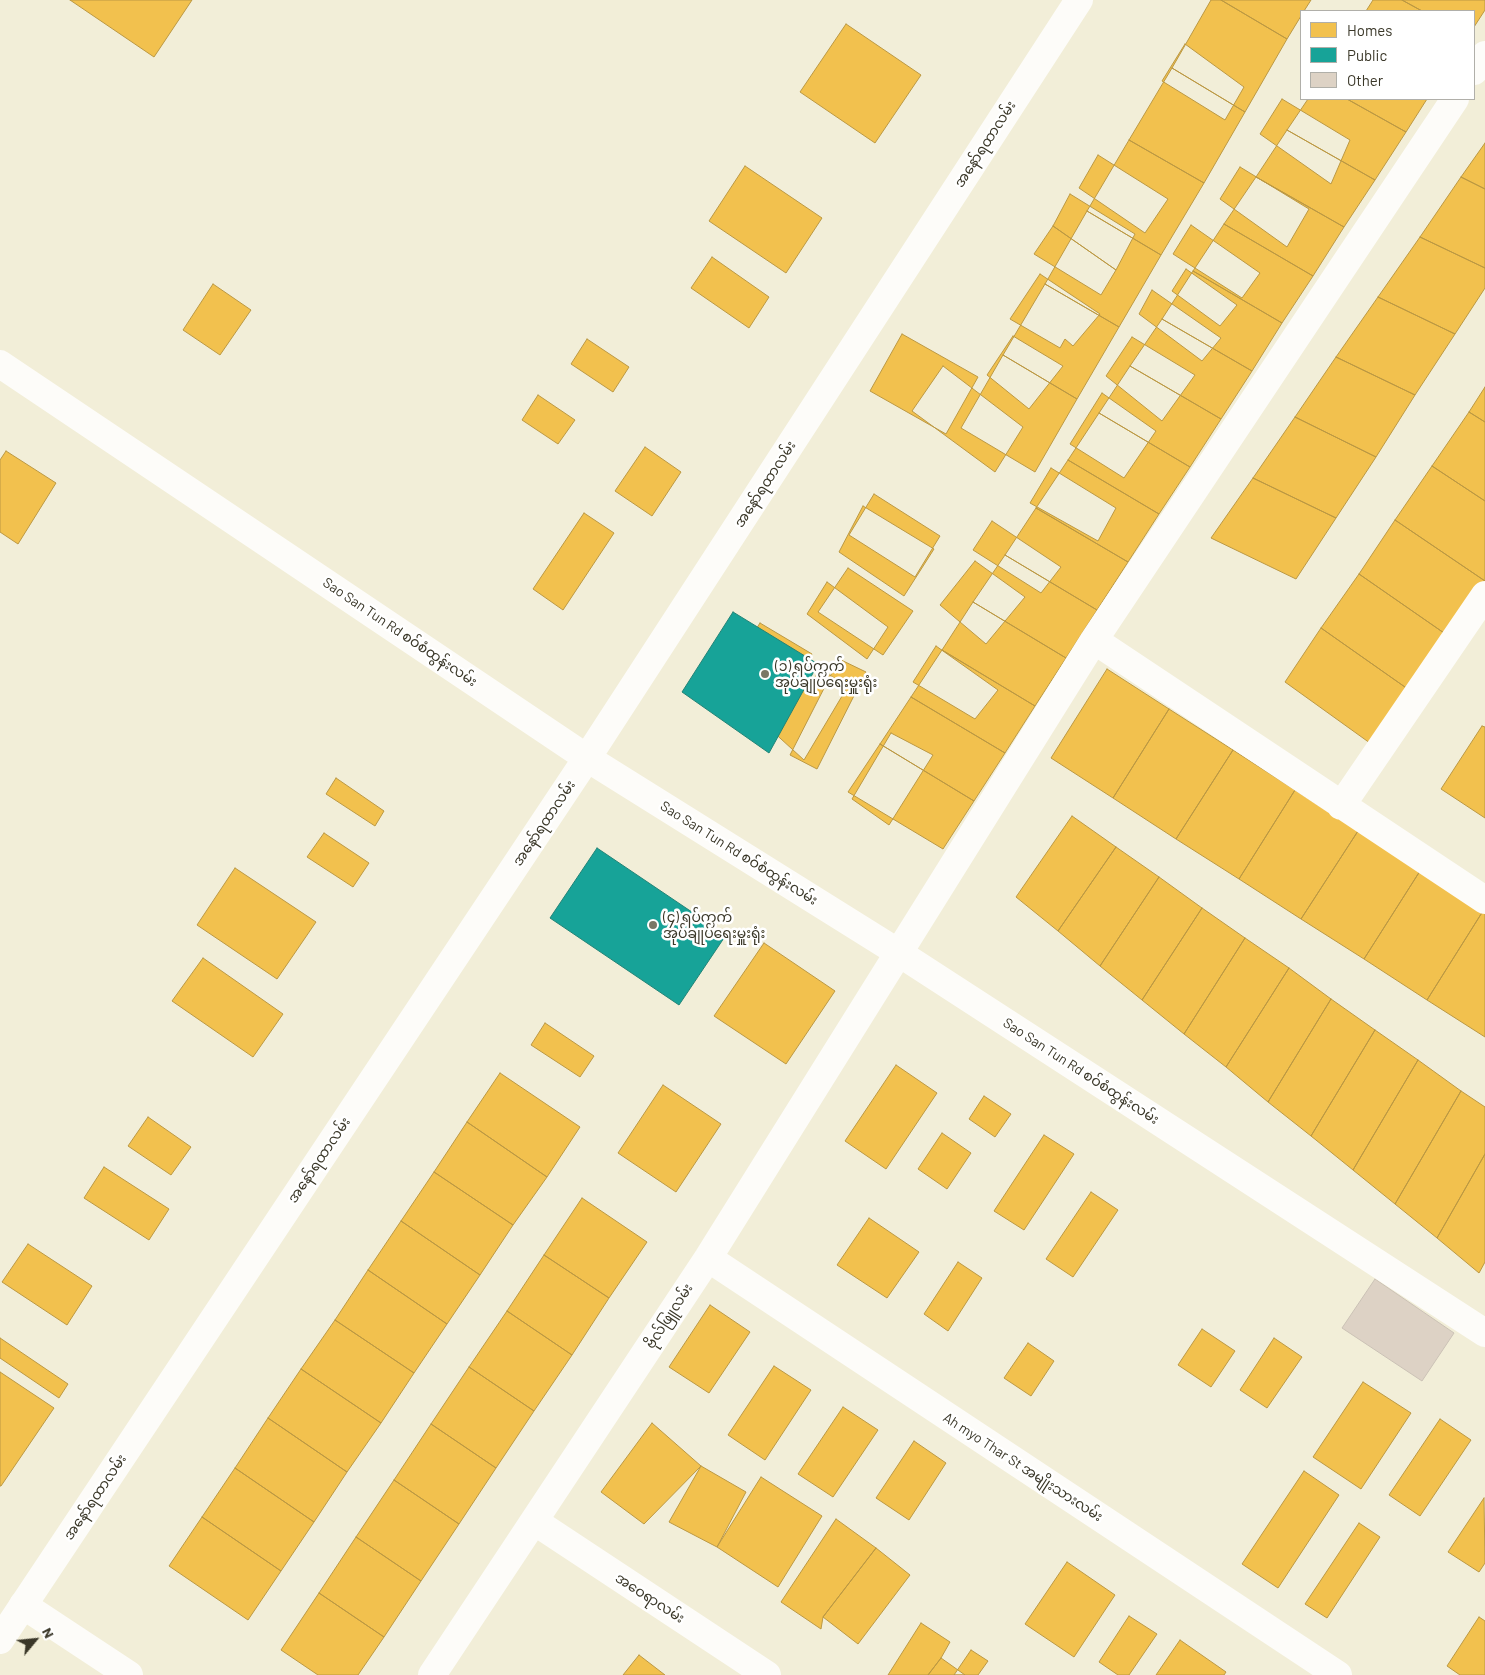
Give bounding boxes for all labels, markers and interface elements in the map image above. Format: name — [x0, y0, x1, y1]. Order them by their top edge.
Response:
legend — [1300, 10, 1475, 100]
text: Homes — [1347, 21, 1392, 39]
text: Public — [1347, 46, 1387, 64]
text: Other — [1347, 71, 1383, 89]
street label: အနော်ရထာလမ်း — [951, 98, 1019, 190]
street label: အနော်ရထာလမ်း — [731, 438, 799, 530]
street label: Sao San Tun Rd စဝ်စံထွန်းလမ်း — [320, 574, 480, 690]
place label: (၁) ရပ်ကွက် အုပ်ချုပ်ရေးမှူးရုံး — [775, 658, 877, 690]
marker: (၁) ရပ်ကွက် အုပ်ချုပ်ရေးမှူးရုံး — [759, 668, 771, 680]
street label: အနော်ရထာလမ်း — [509, 777, 579, 869]
street label: Sao San Tun Rd စဝ်စံထွန်းလမ်း — [657, 798, 821, 908]
place label: (၄) ရပ်ကွက် အုပ်ချုပ်ရေးမှူးရုံး — [663, 909, 765, 942]
marker: (၄) ရပ်ကွက် အုပ်ချုပ်ရေးမှူးရုံး — [647, 919, 659, 931]
street label: Sao San Tun Rd စဝ်စံထွန်းလမ်း — [1000, 1014, 1162, 1128]
street label: အနော်ရထာလမ်း — [284, 1114, 354, 1206]
street label: ဗိုလ်ဖြူလမ်း — [642, 1280, 696, 1352]
street label: Ah myo Thar St အမျိုးသားလမ်း — [940, 1409, 1106, 1525]
street label: အနော်ရထာလမ်း — [60, 1451, 130, 1543]
street label: အဝေရာလမ်း — [612, 1569, 688, 1627]
north arrow — [10, 1615, 60, 1665]
text: N — [39, 1625, 58, 1641]

